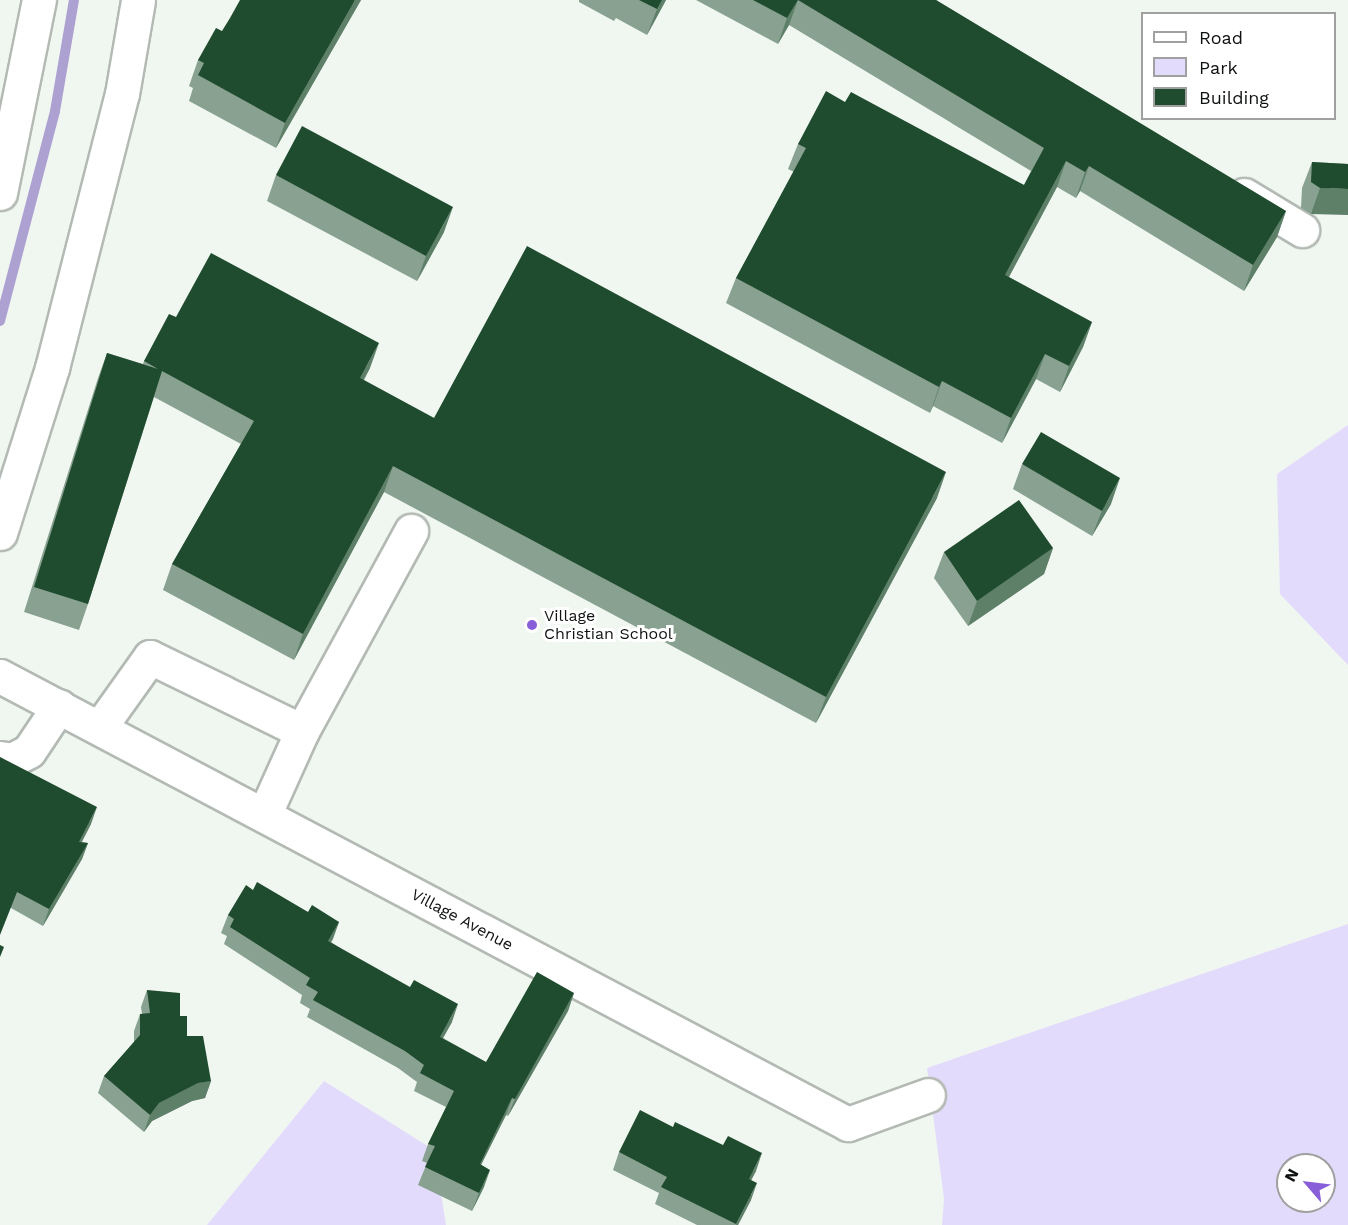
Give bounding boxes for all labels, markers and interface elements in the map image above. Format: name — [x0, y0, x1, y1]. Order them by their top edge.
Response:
legend — [1141, 12, 1336, 120]
text: Road — [1199, 27, 1243, 48]
text: Park — [1199, 57, 1238, 78]
text: Building — [1199, 87, 1269, 108]
place label: Village Christian School — [544, 606, 673, 644]
marker: Village Christian School — [525, 618, 539, 632]
street label: Village Avenue — [407, 885, 517, 955]
north arrow — [1276, 1153, 1336, 1213]
text: N — [1280, 1166, 1303, 1185]

